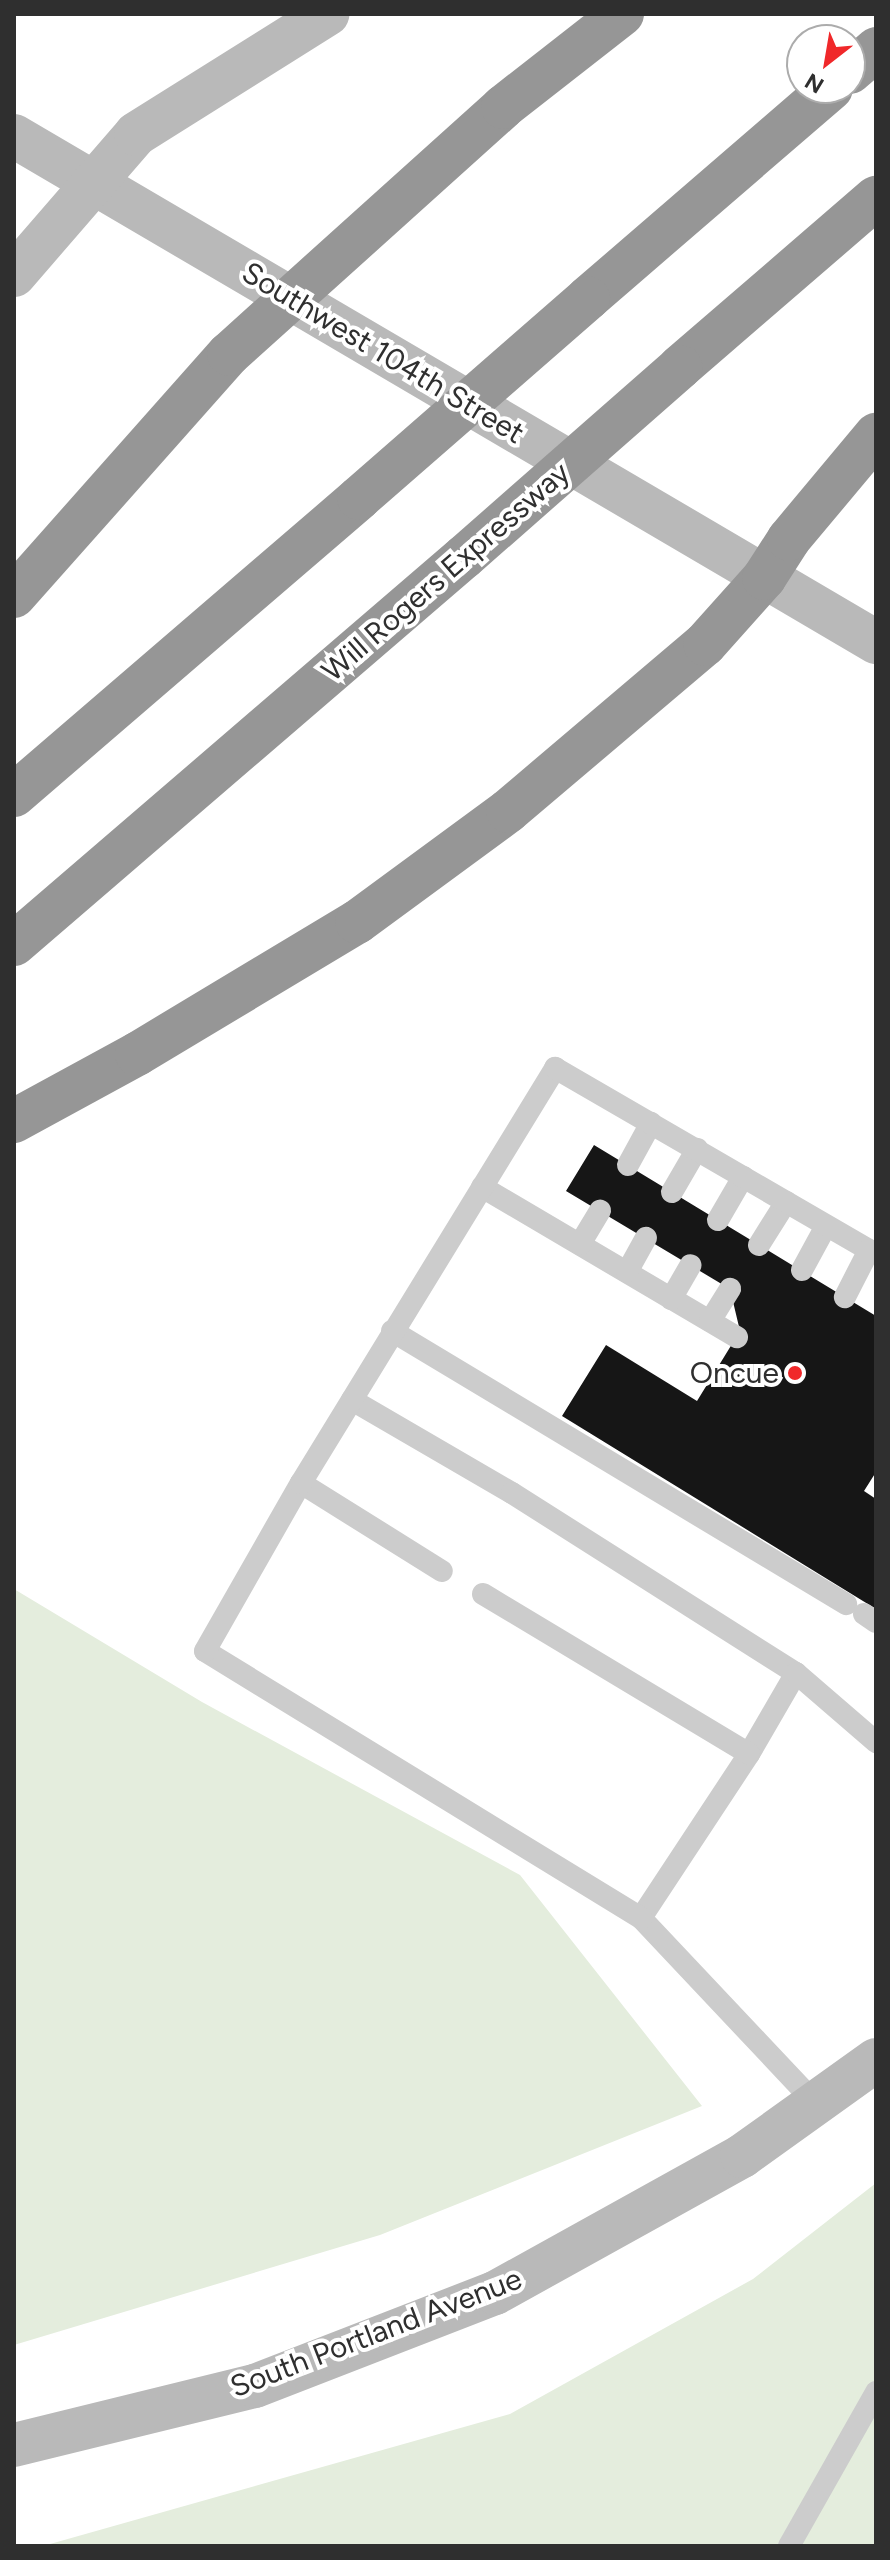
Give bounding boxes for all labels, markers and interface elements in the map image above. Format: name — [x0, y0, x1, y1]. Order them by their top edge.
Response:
north arrow — [786, 24, 866, 104]
text: N — [800, 67, 829, 99]
street label: Southwest 104th Street — [236, 255, 530, 451]
street label: Will Rogers Expressway — [315, 455, 577, 689]
place label: Oncue — [690, 1355, 779, 1391]
marker: Oncue — [786, 1364, 804, 1382]
street label: South Portland Avenue — [225, 2261, 527, 2405]

